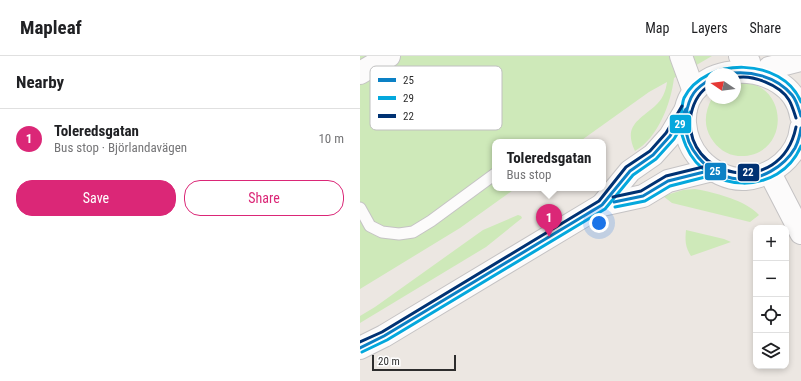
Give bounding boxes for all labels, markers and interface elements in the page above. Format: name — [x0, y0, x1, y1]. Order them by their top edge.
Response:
text: Mapleaf — [20, 16, 82, 39]
text: Map — [645, 20, 669, 36]
text: Layers — [691, 20, 728, 36]
text: Share — [750, 20, 781, 36]
legend — [370, 66, 502, 130]
north arrow — [705, 68, 741, 104]
text: Nearby — [16, 72, 64, 92]
text: 25 — [403, 74, 414, 87]
text: 29 — [403, 92, 414, 105]
text: 22 — [403, 110, 414, 123]
line badge: 29 — [669, 114, 692, 134]
text: 29 — [674, 118, 686, 131]
text: Toleredsgatan — [54, 122, 139, 140]
text: 1 — [26, 131, 32, 146]
text: 10 m — [318, 131, 344, 146]
popup — [492, 139, 606, 191]
text: Bus stop · Björlandavägen — [54, 140, 187, 155]
text: Toleredsgatan — [507, 149, 591, 167]
line badge: 25 — [704, 162, 727, 181]
line badge: 22 — [737, 163, 760, 182]
text: 25 — [709, 165, 721, 178]
text: 22 — [742, 166, 754, 179]
text: Bus stop — [507, 167, 551, 182]
button: Save — [16, 180, 176, 216]
button: Share — [184, 180, 344, 216]
pin: 1 — [536, 204, 562, 237]
your location — [589, 213, 609, 233]
map controls — [753, 225, 789, 369]
button: + — [753, 225, 789, 261]
button: − — [753, 261, 789, 297]
button: locate — [753, 297, 789, 333]
button: layers — [753, 333, 789, 369]
scale bar — [372, 353, 456, 372]
text: 20 m — [378, 355, 400, 368]

